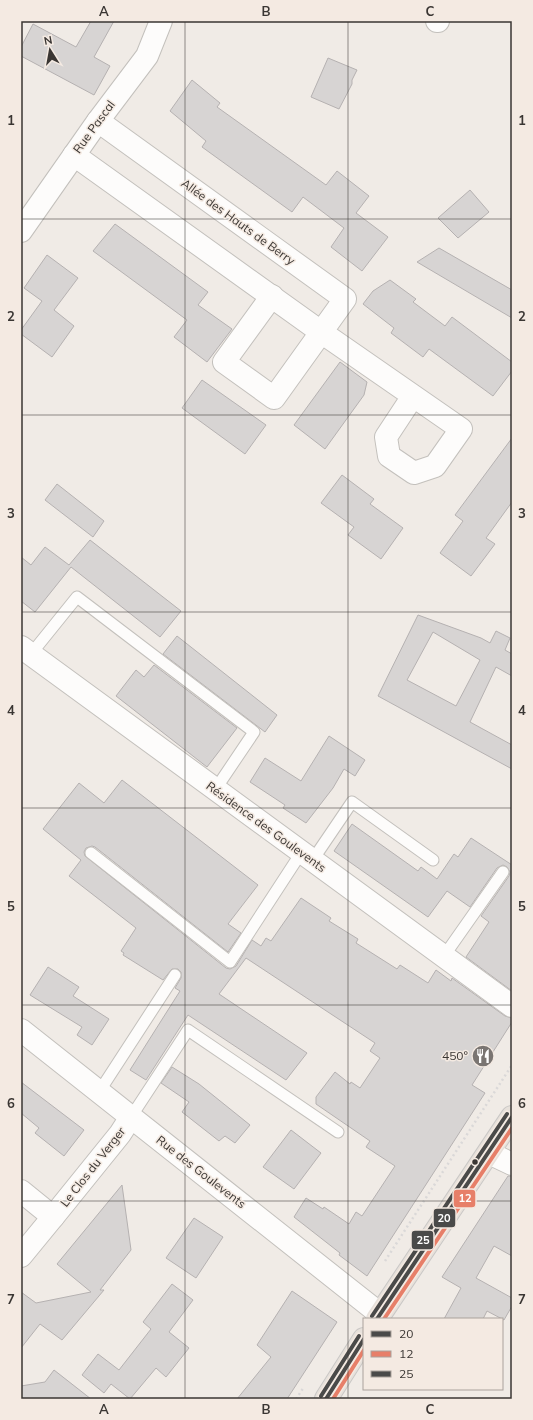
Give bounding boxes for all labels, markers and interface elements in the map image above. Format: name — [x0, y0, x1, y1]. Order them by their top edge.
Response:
text: A — [99, 3, 109, 19]
text: B — [262, 3, 271, 19]
text: C — [426, 3, 435, 19]
north arrow — [30, 30, 70, 70]
text: N — [43, 33, 54, 48]
street label: Rue Pascal — [69, 97, 118, 156]
text: 1 — [7, 112, 15, 128]
text: 1 — [518, 112, 526, 128]
street label: Allée des Hauts de Berry — [178, 175, 299, 268]
text: 2 — [7, 308, 15, 324]
text: 2 — [518, 308, 526, 324]
text: 3 — [7, 505, 15, 521]
text: 3 — [518, 505, 526, 521]
text: 4 — [7, 702, 15, 718]
text: 4 — [518, 702, 526, 718]
street label: Résidence des Goulevents — [203, 778, 329, 875]
text: 5 — [7, 898, 15, 914]
text: 5 — [518, 898, 526, 914]
restaurant icon: 450° — [470, 1043, 496, 1069]
place label: 450° — [442, 1048, 468, 1063]
text: 6 — [7, 1095, 15, 1111]
text: 6 — [518, 1095, 526, 1111]
street label: Le Clos du Verger — [57, 1123, 129, 1210]
street label: Rue des Goulevents — [154, 1132, 249, 1211]
unlabelled marker — [470, 1157, 480, 1167]
line badge: 12 — [453, 1189, 476, 1208]
text: 12 — [458, 1191, 472, 1205]
line badge: 20 — [433, 1208, 456, 1228]
text: 20 — [437, 1211, 451, 1225]
line badge: 25 — [411, 1230, 434, 1250]
text: 25 — [416, 1233, 430, 1247]
text: 7 — [7, 1291, 15, 1307]
text: 7 — [518, 1291, 526, 1307]
legend — [363, 1318, 503, 1390]
text: 20 — [399, 1326, 413, 1341]
text: 12 — [399, 1346, 413, 1361]
text: 25 — [399, 1366, 413, 1381]
text: A — [99, 1401, 109, 1417]
text: B — [262, 1401, 271, 1417]
text: C — [426, 1401, 435, 1417]

